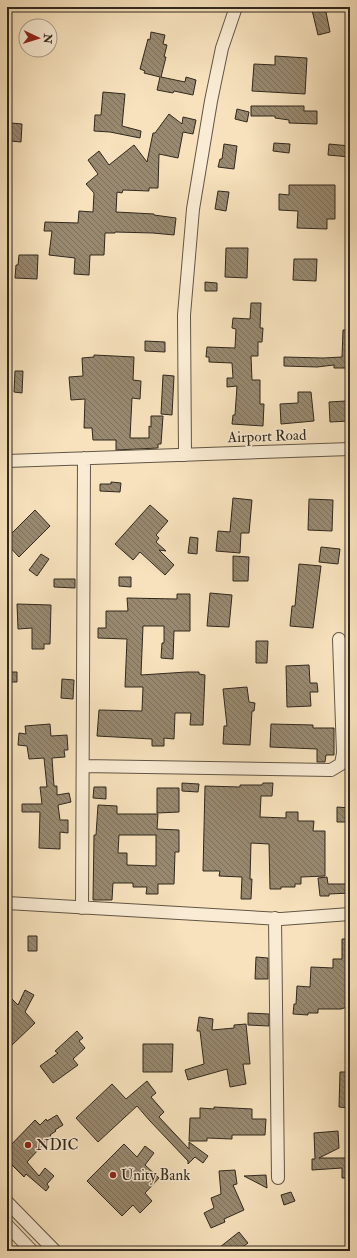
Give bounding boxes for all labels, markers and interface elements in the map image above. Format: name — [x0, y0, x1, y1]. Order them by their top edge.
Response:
north arrow — [18, 18, 58, 58]
text: N — [41, 32, 54, 45]
street label: Airport Road — [226, 426, 307, 448]
place label: NDIC — [36, 1136, 78, 1155]
marker: NDIC — [23, 1140, 33, 1150]
place label: Unity Bank — [121, 1166, 190, 1185]
marker: Unity Bank — [108, 1170, 118, 1180]

